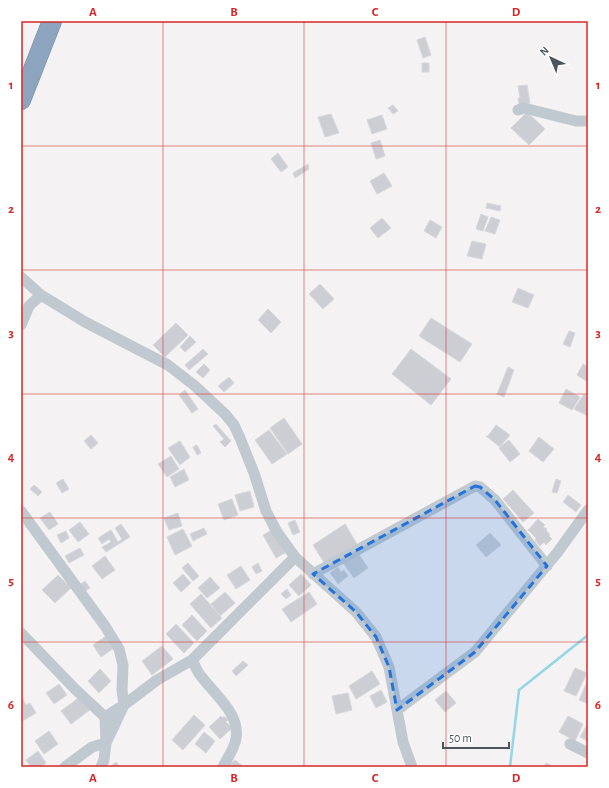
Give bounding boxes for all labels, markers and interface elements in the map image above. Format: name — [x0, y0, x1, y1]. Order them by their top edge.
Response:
text: A — [89, 6, 97, 19]
text: B — [230, 6, 238, 19]
text: C — [372, 6, 379, 19]
text: D — [512, 6, 521, 19]
north arrow — [531, 38, 571, 78]
text: N — [538, 45, 551, 58]
text: 1 — [9, 79, 13, 92]
text: 1 — [596, 79, 600, 92]
text: 2 — [8, 203, 14, 216]
text: 2 — [595, 203, 601, 216]
text: 3 — [8, 327, 14, 340]
text: 3 — [595, 327, 601, 340]
text: 4 — [8, 451, 15, 464]
text: 4 — [595, 451, 602, 464]
text: 5 — [8, 575, 14, 588]
text: 5 — [595, 575, 601, 588]
text: 6 — [8, 699, 14, 712]
text: 6 — [595, 699, 601, 712]
scale bar — [443, 724, 509, 750]
text: 50 m — [449, 732, 472, 744]
text: A — [89, 772, 97, 785]
text: B — [230, 772, 238, 785]
text: C — [372, 772, 379, 785]
text: D — [512, 772, 521, 785]

